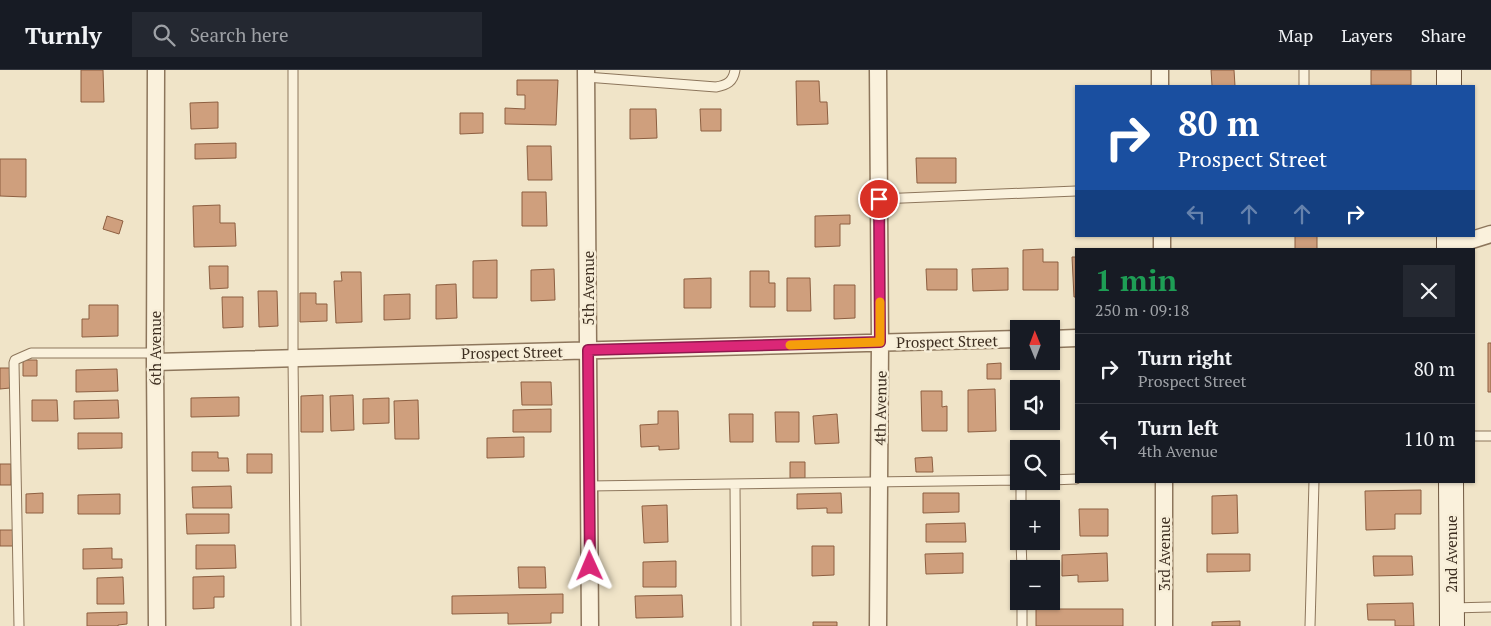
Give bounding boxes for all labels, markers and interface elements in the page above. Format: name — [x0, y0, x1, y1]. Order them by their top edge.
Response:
search box — [132, 12, 482, 57]
text: Turnly — [25, 19, 102, 51]
icon: search — [150, 21, 178, 49]
text: Search here — [190, 22, 288, 47]
text: Map — [1278, 23, 1313, 47]
text: Layers — [1341, 23, 1393, 47]
text: Share — [1421, 23, 1466, 47]
text: 80 m — [1178, 100, 1259, 146]
icon: right — [1095, 105, 1160, 170]
text: Prospect Street — [1178, 144, 1327, 173]
pin — [858, 178, 900, 220]
icon: arrive — [865, 185, 893, 213]
icon: left — [1182, 200, 1210, 228]
icon: ahead — [1235, 200, 1263, 228]
icon: ahead — [1288, 200, 1316, 228]
icon: right — [1341, 200, 1369, 228]
street label: 5th Avenue — [578, 251, 598, 325]
text: 1 min — [1095, 260, 1177, 300]
button: close — [1403, 265, 1455, 317]
text: 250 m · 09:18 — [1095, 299, 1189, 321]
street label: 6th Avenue — [145, 311, 165, 385]
north arrow — [1010, 320, 1060, 370]
map controls — [1010, 320, 1060, 610]
street label: Prospect Street — [896, 330, 998, 352]
street label: Prospect Street — [461, 341, 563, 363]
text: Turn right — [1138, 345, 1232, 370]
icon: right — [1095, 355, 1123, 383]
text: 80 m — [1414, 356, 1455, 381]
street label: 4th Avenue — [869, 370, 891, 446]
text: Prospect Street — [1138, 370, 1247, 392]
button: sound — [1010, 380, 1060, 430]
text: Turn left — [1138, 415, 1219, 440]
icon: left — [1095, 425, 1123, 453]
text: 110 m — [1404, 426, 1455, 451]
button: search — [1010, 440, 1060, 490]
text: 4th Avenue — [1138, 440, 1218, 462]
button: + — [1010, 500, 1060, 550]
street label: 2nd Avenue — [1441, 515, 1461, 593]
street label: 3rd Avenue — [1154, 517, 1174, 591]
position arrow — [563, 539, 615, 591]
button: − — [1010, 560, 1060, 610]

